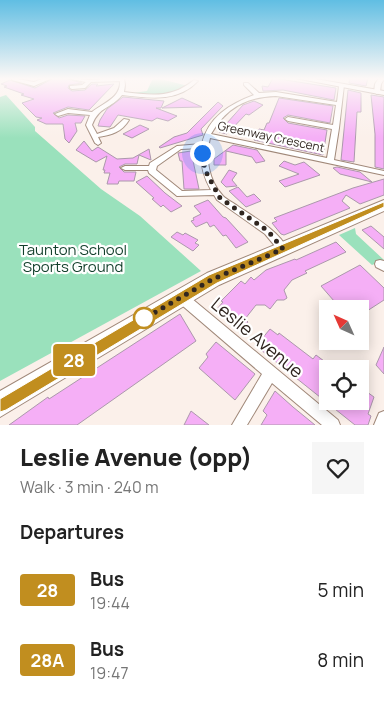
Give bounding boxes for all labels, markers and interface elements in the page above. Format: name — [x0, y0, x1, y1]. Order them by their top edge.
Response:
street label: Greenway Crescent — [216, 117, 326, 156]
your location — [190, 141, 215, 166]
park label: Taunton School Sports Ground — [19, 239, 127, 277]
street label: Leslie Avenue — [207, 292, 309, 383]
north arrow — [319, 300, 369, 350]
map controls — [319, 300, 369, 410]
unlabelled marker — [133, 307, 155, 329]
line badge: 28 — [52, 344, 96, 376]
text: 28 — [63, 348, 85, 372]
button: locate — [319, 360, 369, 410]
text: Leslie Avenue (opp) — [20, 440, 252, 473]
button: heart — [312, 442, 364, 494]
text: Walk · 3 min · 240 m — [20, 476, 158, 498]
text: Departures — [20, 519, 124, 545]
text: Bus — [90, 566, 124, 592]
text: 5 min — [317, 577, 364, 603]
text: 28 — [37, 578, 58, 602]
text: 19:44 — [90, 592, 130, 614]
text: Bus — [90, 636, 124, 662]
text: 8 min — [317, 647, 364, 673]
text: 28A — [31, 648, 64, 672]
text: 19:47 — [90, 662, 128, 684]

